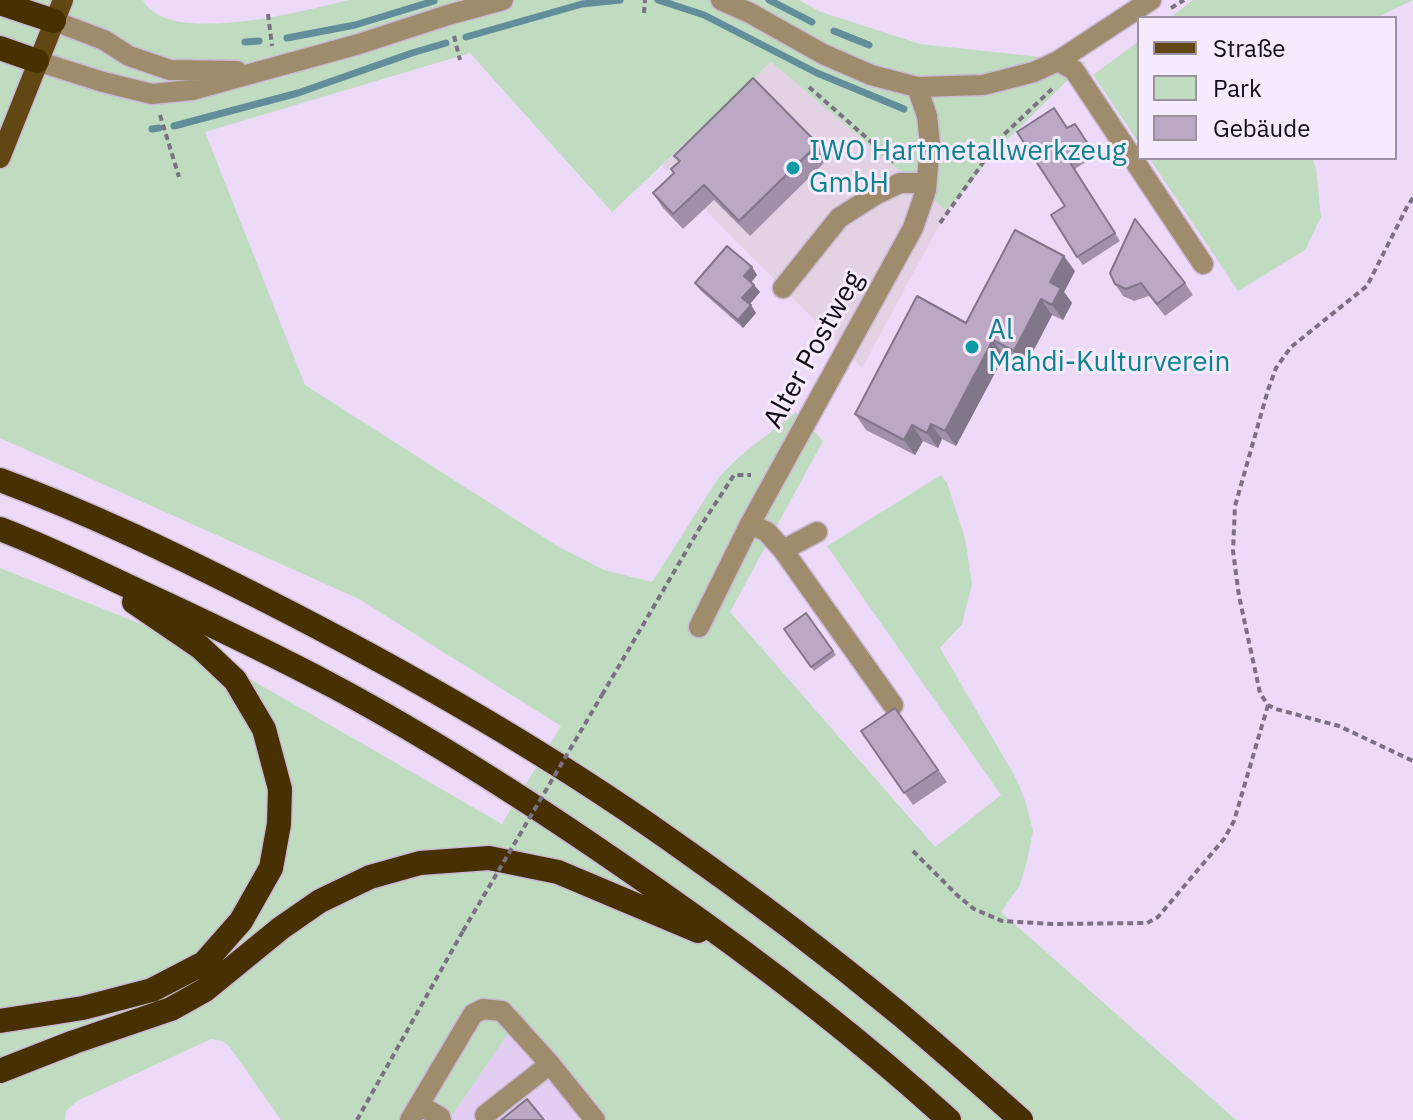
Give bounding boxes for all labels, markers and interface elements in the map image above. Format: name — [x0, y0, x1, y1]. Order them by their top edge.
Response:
legend — [1137, 16, 1397, 160]
text: Straße — [1213, 32, 1285, 64]
text: Park — [1213, 72, 1262, 104]
text: Gebäude — [1213, 112, 1310, 144]
place label: IWO Hartmetallwerkzeug GmbH — [809, 135, 1127, 201]
marker: IWO Hartmetallwerkzeug GmbH — [784, 159, 802, 177]
street label: Alter Postweg — [757, 266, 871, 434]
place label: Al Mahdi-Kulturverein — [988, 314, 1230, 380]
marker: Al Mahdi-Kulturverein — [963, 338, 981, 356]

